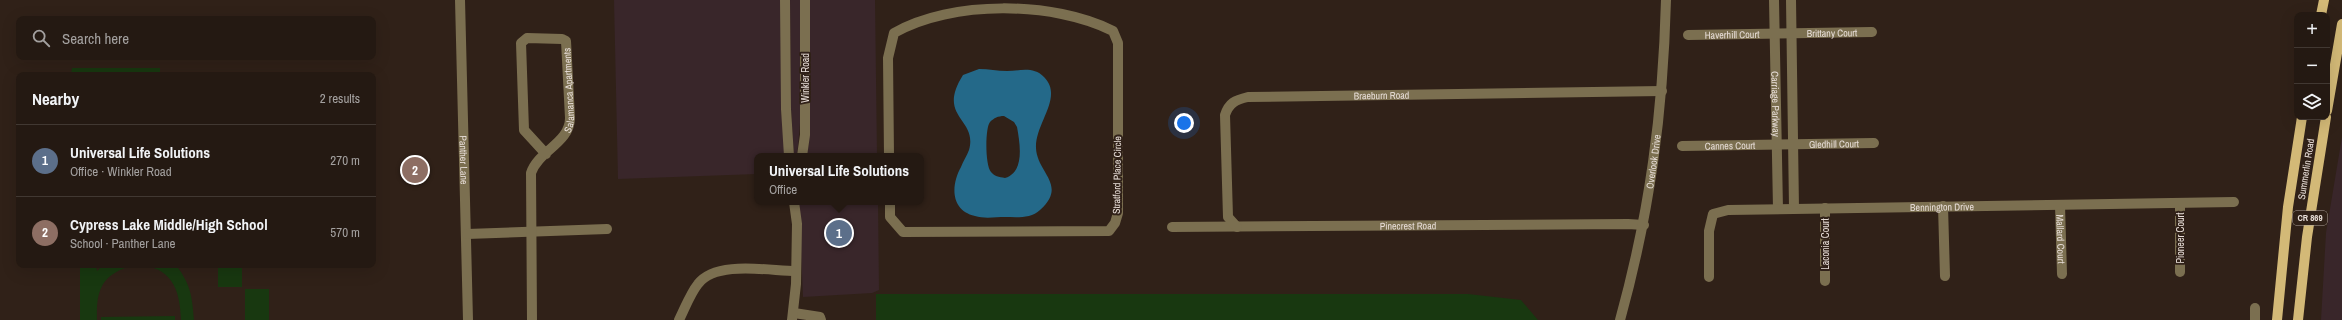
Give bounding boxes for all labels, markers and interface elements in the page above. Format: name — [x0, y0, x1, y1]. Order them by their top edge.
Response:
map controls — [2294, 12, 2330, 120]
button: + — [2294, 12, 2330, 48]
search box — [16, 16, 376, 60]
street label: Brittany Court — [1807, 26, 1858, 40]
icon: search — [30, 27, 52, 49]
street label: Haverhill Court — [1705, 27, 1760, 41]
text: Search here — [62, 28, 129, 49]
street label: Salamanca Apartments — [560, 47, 577, 135]
button: − — [2294, 48, 2330, 84]
street label: Winkler Road — [799, 53, 812, 103]
street label: Carriage Parkway — [1769, 71, 1783, 138]
button: layers — [2294, 84, 2330, 120]
text: Nearby — [32, 87, 79, 110]
street label: Braeburn Road — [1354, 88, 1409, 102]
text: 2 results — [320, 90, 360, 107]
your location — [1174, 113, 1194, 133]
street label: Overlook Drive — [1643, 133, 1663, 190]
street label: Panther Lane — [457, 135, 471, 185]
street label: Stratford Place Circle — [1110, 135, 1124, 214]
street label: Gledhill Court — [1809, 137, 1860, 151]
street label: Cannes Court — [1705, 138, 1756, 152]
street label: Summerlin Road — [2295, 138, 2317, 200]
text: Universal Life Solutions — [70, 142, 210, 163]
text: 1 — [42, 152, 48, 169]
text: 270 m — [330, 152, 360, 169]
popup — [754, 153, 924, 205]
pin: 2 — [402, 155, 428, 185]
text: Universal Life Solutions — [769, 160, 909, 181]
text: Office · Winkler Road — [70, 163, 172, 180]
text: Office — [769, 181, 797, 198]
street label: Bennington Drive — [1910, 200, 1974, 214]
road number: CR 869 — [2293, 211, 2327, 225]
street label: Pioneer Court — [2174, 212, 2187, 264]
text: Cypress Lake Middle/High School — [70, 214, 268, 235]
street label: Mallard Court — [2054, 214, 2068, 265]
pin: 1 — [826, 218, 852, 248]
street label: Laconia Court — [1819, 218, 1832, 270]
street label: Pinecrest Road — [1380, 219, 1436, 232]
text: 2 — [42, 224, 48, 241]
text: 570 m — [330, 224, 360, 241]
text: School · Panther Lane — [70, 235, 176, 252]

